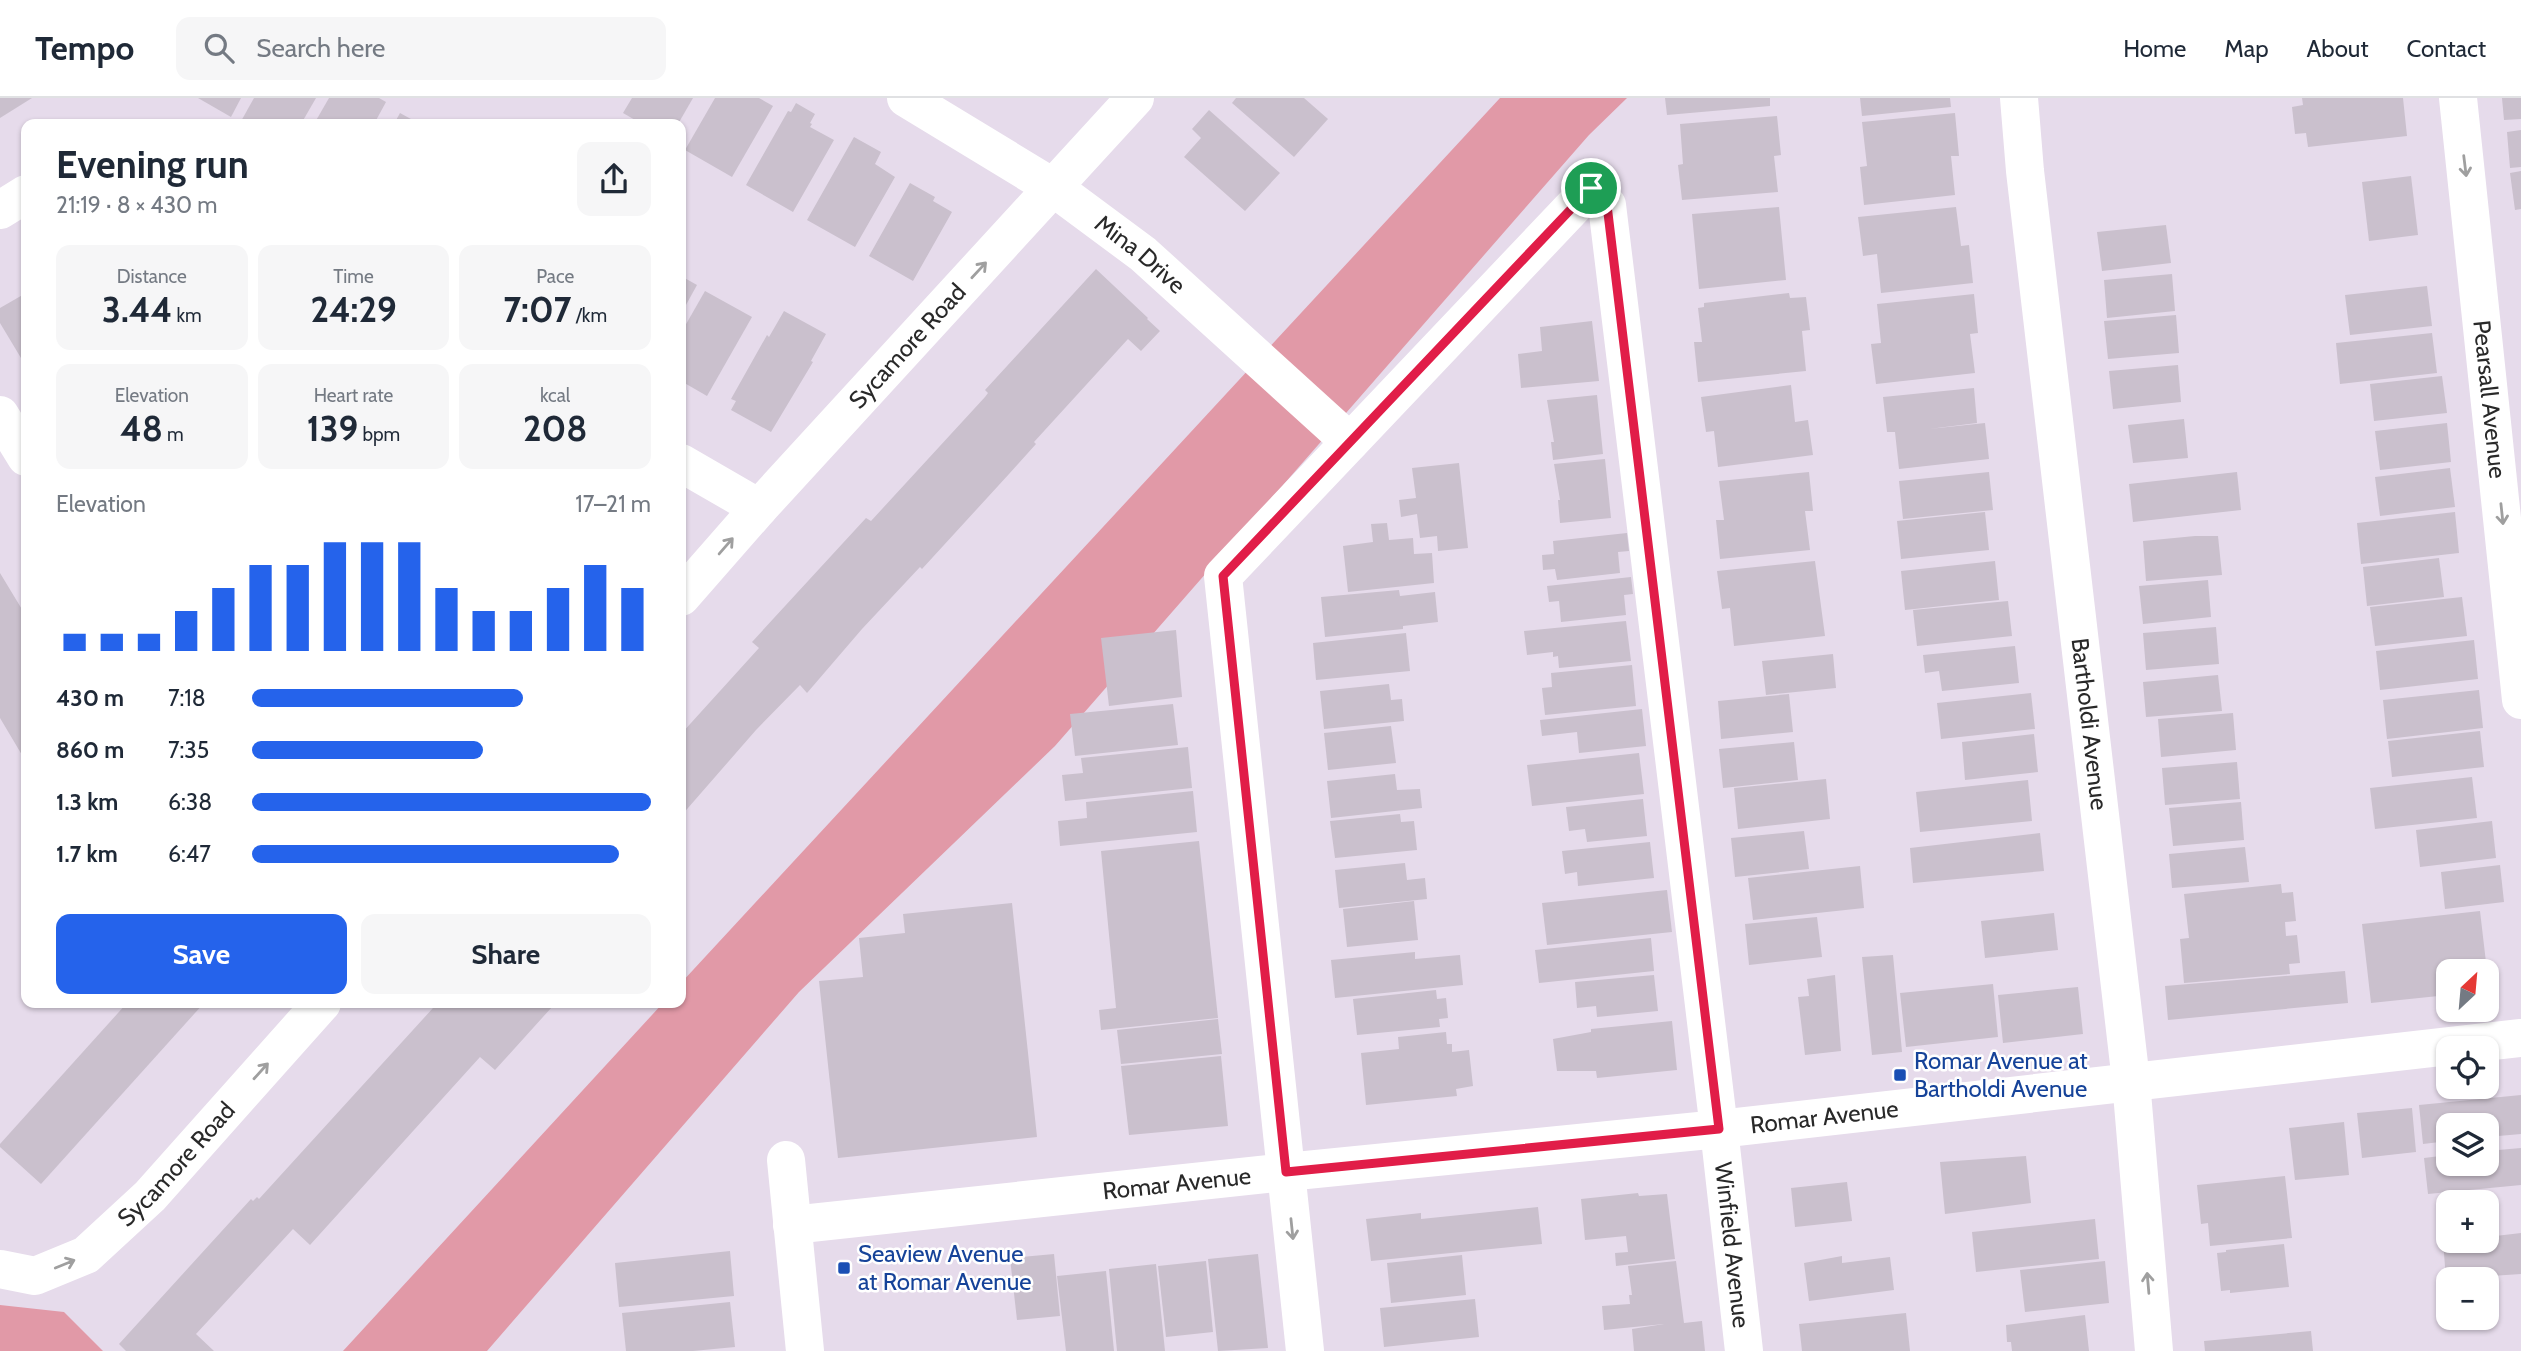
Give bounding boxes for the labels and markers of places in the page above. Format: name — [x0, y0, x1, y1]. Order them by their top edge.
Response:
pin — [1561, 158, 1621, 218]
place label: Romar Avenue at Bartholdi Avenue — [1914, 1046, 2088, 1103]
marker: Romar Avenue at Bartholdi Avenue — [1892, 1067, 1908, 1083]
place label: Seaview Avenue at Romar Avenue — [858, 1239, 1032, 1296]
marker: Seaview Avenue at Romar Avenue — [836, 1260, 852, 1276]

